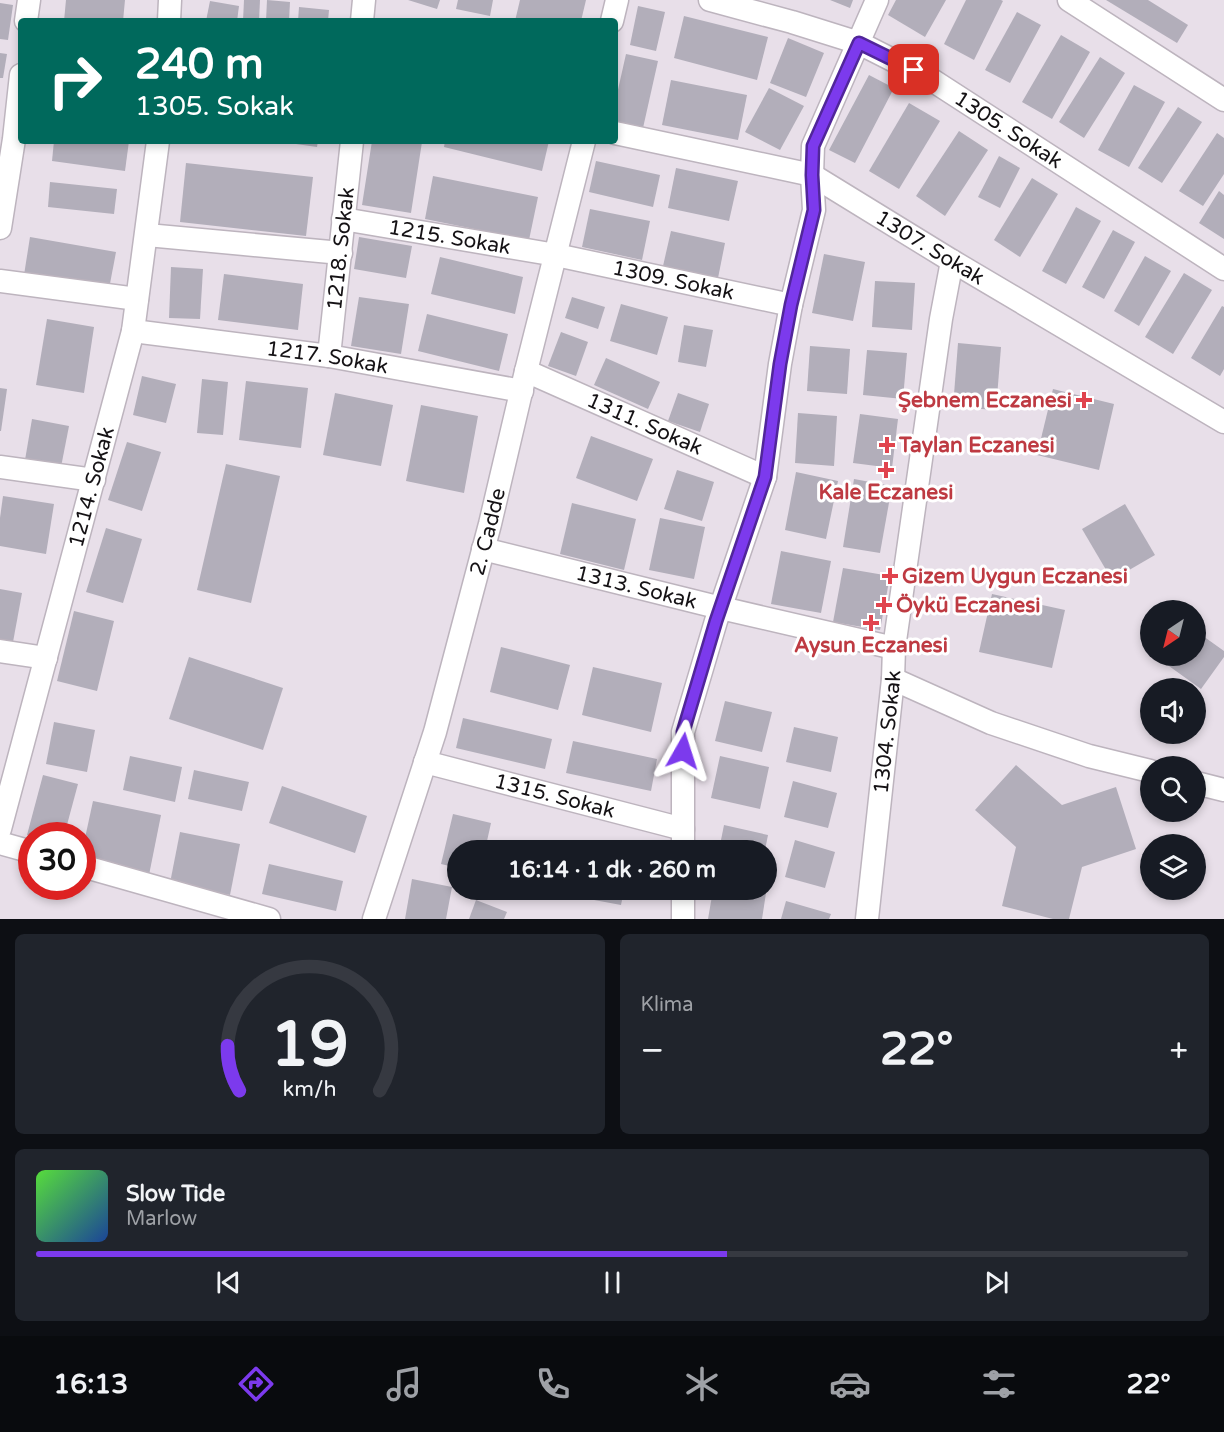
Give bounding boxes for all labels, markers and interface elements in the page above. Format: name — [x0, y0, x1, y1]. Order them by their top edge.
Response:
text: 240 m — [135, 39, 264, 90]
icon: right — [36, 42, 114, 120]
pin — [888, 44, 939, 95]
icon: arrive — [897, 53, 930, 86]
street label: 1305. Sokak — [950, 85, 1067, 174]
text: 1305. Sokak — [135, 90, 294, 123]
street label: 1218. Sokak — [322, 186, 359, 311]
street label: 1307. Sokak — [871, 205, 989, 290]
street label: 1215. Sokak — [386, 214, 513, 260]
street label: 1309. Sokak — [610, 255, 737, 305]
street label: 1217. Sokak — [265, 336, 390, 379]
street label: 1311. Sokak — [583, 387, 707, 460]
place label: Şebnem Eczanesi — [898, 388, 1072, 413]
marker: Şebnem Eczanesi — [1077, 393, 1091, 407]
street label: 1214. Sokak — [63, 424, 119, 550]
place label: Taylan Eczanesi — [898, 433, 1055, 458]
marker: Taylan Eczanesi — [880, 438, 894, 452]
marker: Kale Eczanesi — [879, 463, 893, 477]
place label: Kale Eczanesi — [819, 480, 954, 505]
street label: 2. Cadde — [465, 485, 511, 578]
street label: 1313. Sokak — [573, 560, 700, 614]
place label: Gizem Uygun Eczanesi — [902, 564, 1128, 589]
marker: Gizem Uygun Eczanesi — [883, 569, 897, 583]
place label: Öykü Eczanesi — [896, 593, 1041, 618]
marker: Öykü Eczanesi — [877, 598, 891, 612]
north arrow — [1140, 600, 1206, 666]
map controls — [1140, 600, 1206, 900]
marker: Aysun Eczanesi — [864, 616, 878, 630]
place label: Aysun Eczanesi — [794, 633, 948, 658]
street label: 1304. Sokak — [868, 670, 906, 795]
button: sound — [1140, 678, 1206, 744]
position arrow — [651, 719, 715, 783]
button: search — [1140, 756, 1206, 822]
street label: 1315. Sokak — [492, 768, 618, 823]
speed limit sign: 30 — [18, 822, 96, 900]
button: layers — [1140, 834, 1206, 900]
text: 16:14 · 1 dk · 260 m — [508, 857, 716, 883]
text: Klima — [641, 993, 693, 1017]
text: 19 — [271, 1008, 349, 1083]
text: 22° — [880, 1023, 953, 1077]
text: − — [641, 1031, 664, 1070]
text: + — [1169, 1031, 1188, 1070]
text: km/h — [283, 1076, 337, 1102]
text: Slow Tide — [126, 1181, 225, 1207]
text: Marlow — [126, 1207, 197, 1231]
icon: previous — [212, 1266, 245, 1299]
icon: pause — [596, 1266, 629, 1299]
icon: next — [980, 1266, 1013, 1299]
icon: directions — [235, 1363, 277, 1405]
icon: music — [383, 1363, 425, 1405]
icon: phone — [532, 1363, 574, 1405]
icon: climate — [681, 1363, 723, 1405]
icon: car — [829, 1363, 871, 1405]
icon: filters — [978, 1363, 1020, 1405]
text: 16:13 — [53, 1368, 128, 1401]
text: 22° — [1127, 1368, 1171, 1401]

